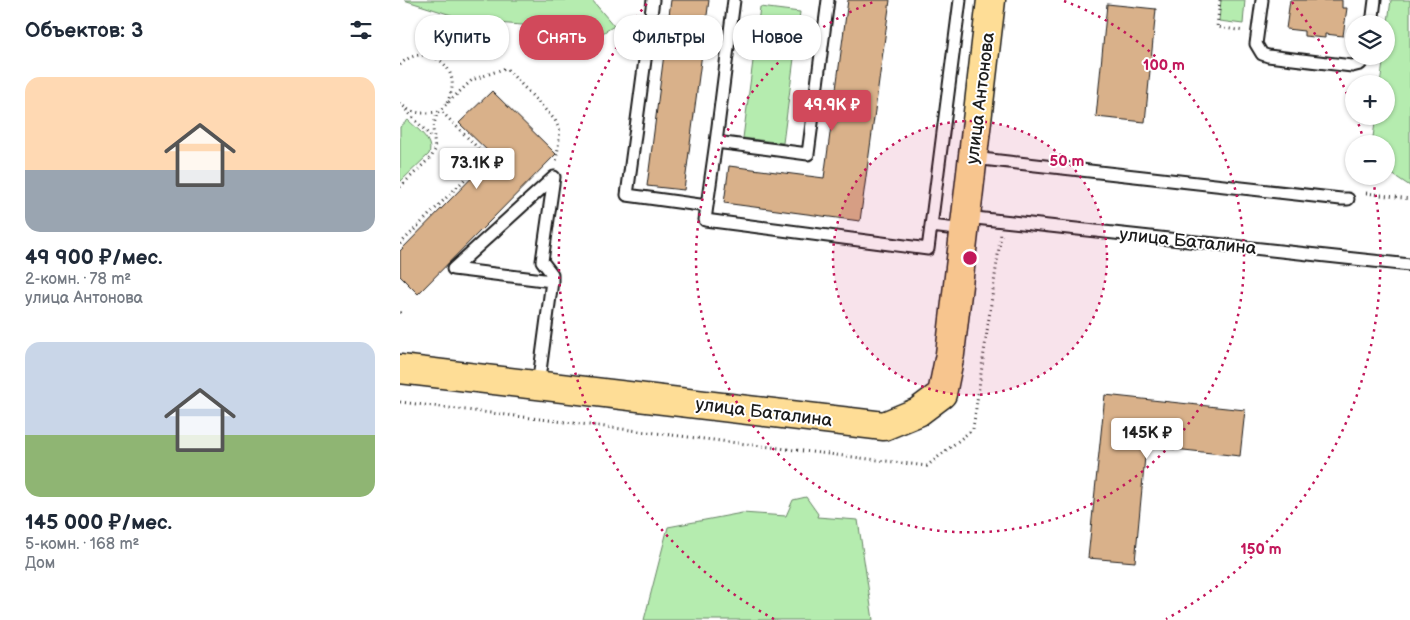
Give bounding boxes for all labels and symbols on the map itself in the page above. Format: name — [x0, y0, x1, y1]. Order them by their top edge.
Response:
street label: улица Антонова — [962, 31, 999, 165]
text: 100 m — [1143, 56, 1185, 75]
pin: 49.9K ₽ — [786, 90, 878, 132]
pin: 73.1K ₽ — [431, 148, 523, 190]
text: 50 m — [1050, 152, 1085, 171]
street label: улица Баталина — [1118, 224, 1258, 259]
centre of rings — [961, 249, 979, 267]
street label: улица Баталина — [694, 394, 834, 431]
pin: 145K ₽ — [1106, 418, 1188, 460]
text: 150 m — [1240, 540, 1282, 559]

